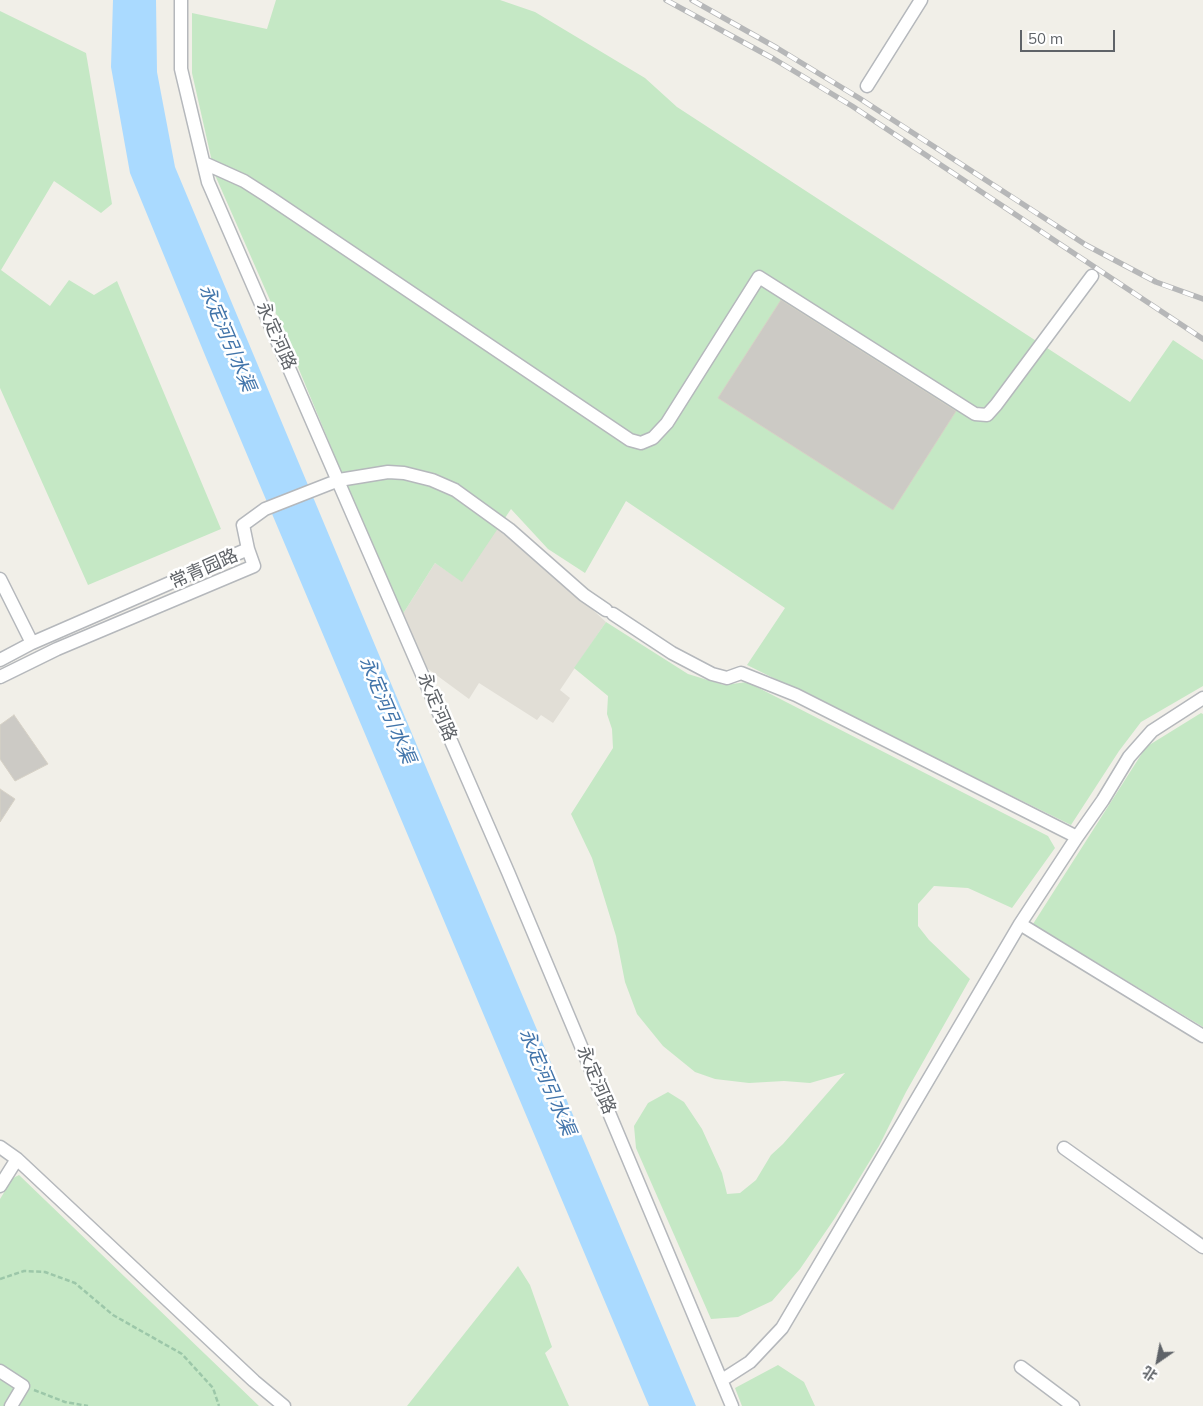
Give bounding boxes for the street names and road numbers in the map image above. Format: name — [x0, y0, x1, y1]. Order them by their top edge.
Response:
street label: 永定河路 — [251, 299, 301, 373]
street label: 常青园路 — [167, 544, 241, 594]
street label: 永定河路 — [413, 670, 461, 744]
street label: 永定河路 — [572, 1043, 620, 1117]

